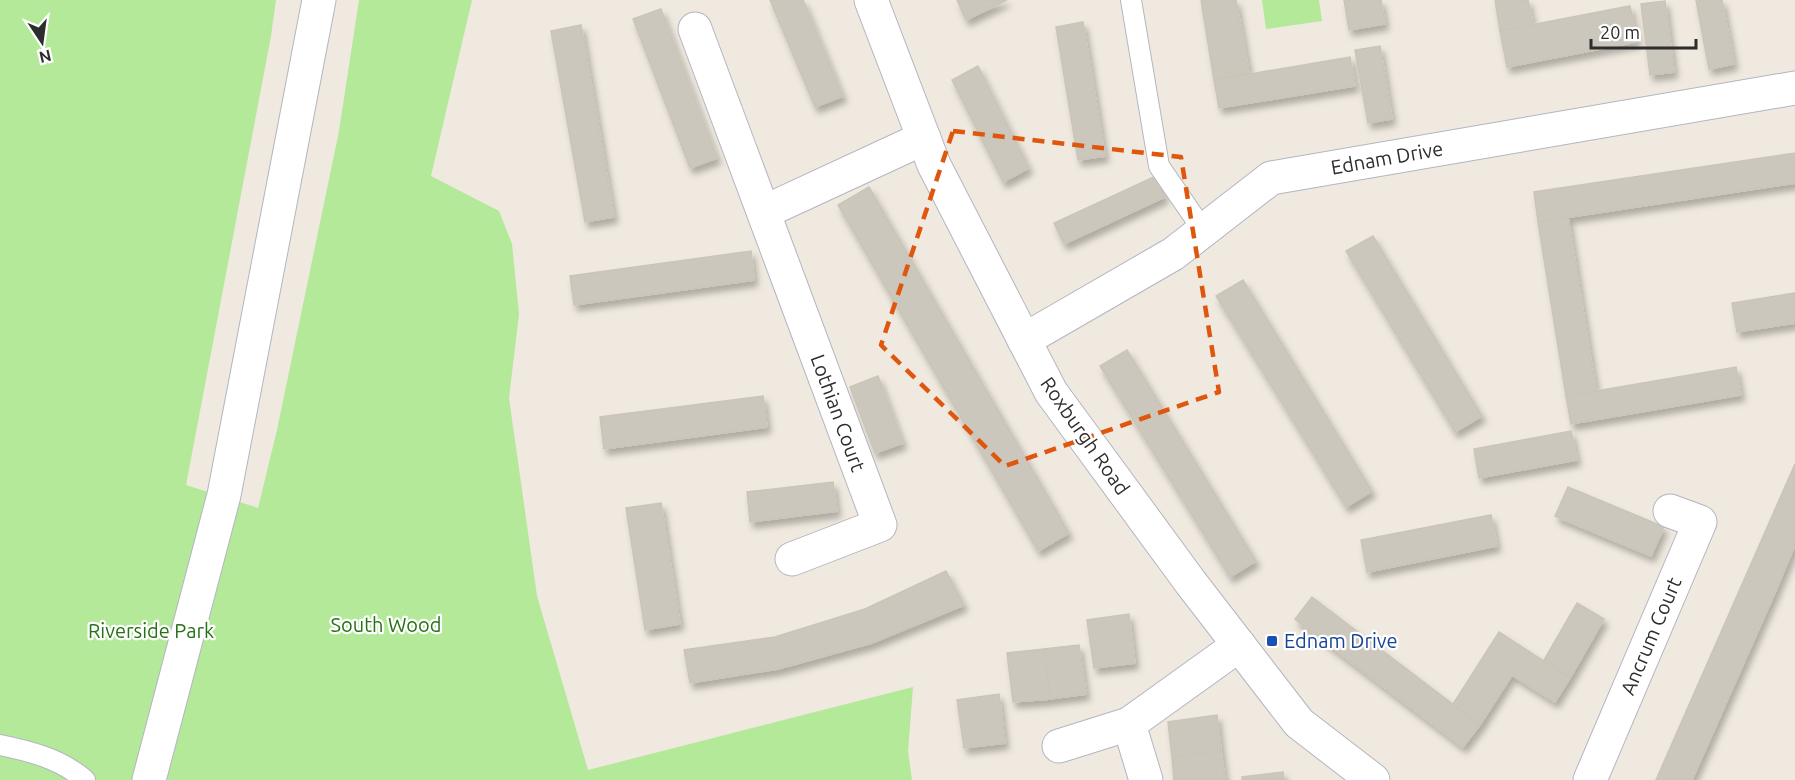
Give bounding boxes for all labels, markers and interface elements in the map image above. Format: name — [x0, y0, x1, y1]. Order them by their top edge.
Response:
north arrow — [12, 12, 72, 72]
scale bar — [1591, 12, 1696, 50]
text: 20 m — [1600, 22, 1640, 42]
text: N — [38, 47, 53, 67]
street label: Ednam Drive — [1329, 136, 1445, 179]
street label: Lothian Court — [807, 351, 870, 475]
street label: Roxburgh Road — [1036, 372, 1134, 499]
street label: Ancrum Court — [1615, 573, 1686, 698]
park label: South Wood — [331, 613, 441, 636]
park label: Riverside Park — [88, 619, 214, 642]
place label: Ednam Drive — [1284, 629, 1398, 652]
marker: Ednam Drive — [1265, 634, 1279, 648]

